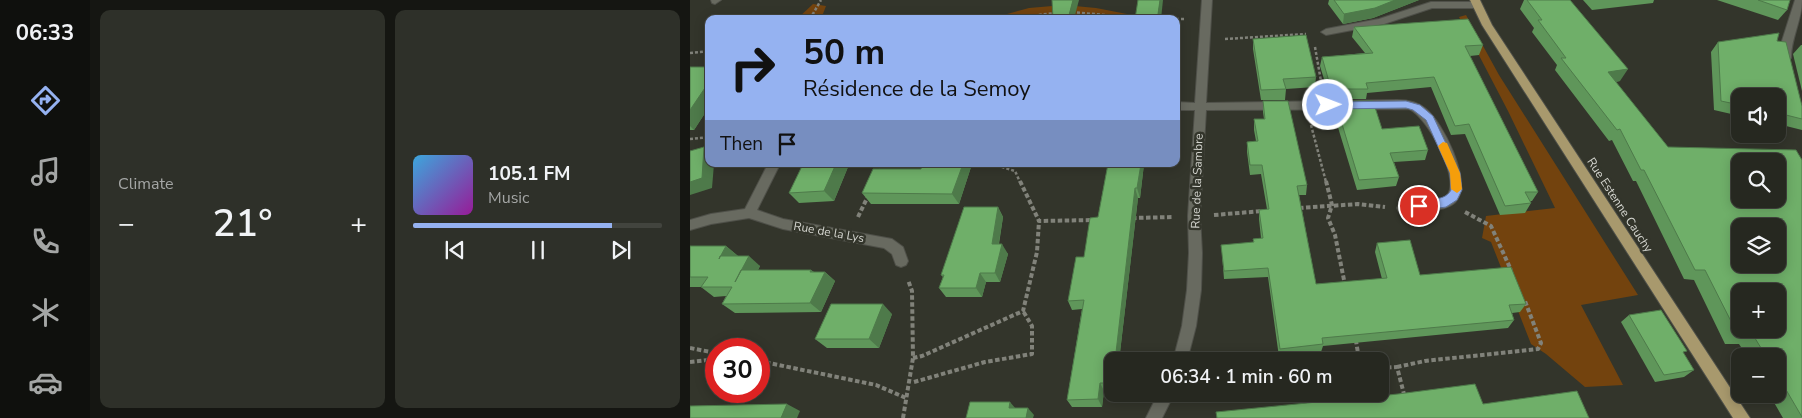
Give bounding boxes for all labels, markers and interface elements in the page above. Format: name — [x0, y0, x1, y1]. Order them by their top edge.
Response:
text: 06:33 — [16, 18, 74, 48]
text: 50 m — [803, 29, 885, 76]
icon: right — [720, 35, 785, 100]
text: Résidence de la Semoy — [803, 74, 1031, 104]
position arrow — [1301, 78, 1353, 130]
icon: directions — [28, 83, 63, 118]
map controls — [1731, 88, 1786, 403]
button: sound — [1731, 88, 1786, 143]
icon: arrive — [773, 130, 801, 158]
text: Then — [720, 131, 763, 157]
street label: Rue de la Sambre — [1187, 133, 1207, 229]
button: search — [1731, 153, 1786, 208]
icon: music — [28, 154, 63, 189]
street label: Rue Estenne Cauchy — [1583, 155, 1657, 256]
text: 105.1 FM — [488, 161, 571, 187]
text: Climate — [118, 173, 173, 195]
pin — [1398, 185, 1440, 227]
text: Music — [488, 187, 529, 209]
icon: arrive — [1405, 192, 1433, 220]
text: 21° — [213, 198, 272, 249]
text: − — [118, 205, 135, 243]
text: + — [350, 205, 367, 243]
street label: Rue de la Lys — [792, 218, 866, 246]
button: layers — [1731, 218, 1786, 273]
icon: phone — [28, 224, 63, 259]
icon: previous — [441, 236, 469, 264]
icon: pause — [524, 236, 552, 264]
icon: next — [607, 236, 635, 264]
button: + — [1731, 283, 1786, 338]
icon: climate — [28, 295, 63, 330]
speed limit sign: 30 — [705, 338, 770, 403]
button: − — [1731, 348, 1786, 403]
text: 06:34 · 1 min · 60 m — [1161, 364, 1332, 390]
icon: car — [28, 365, 63, 400]

